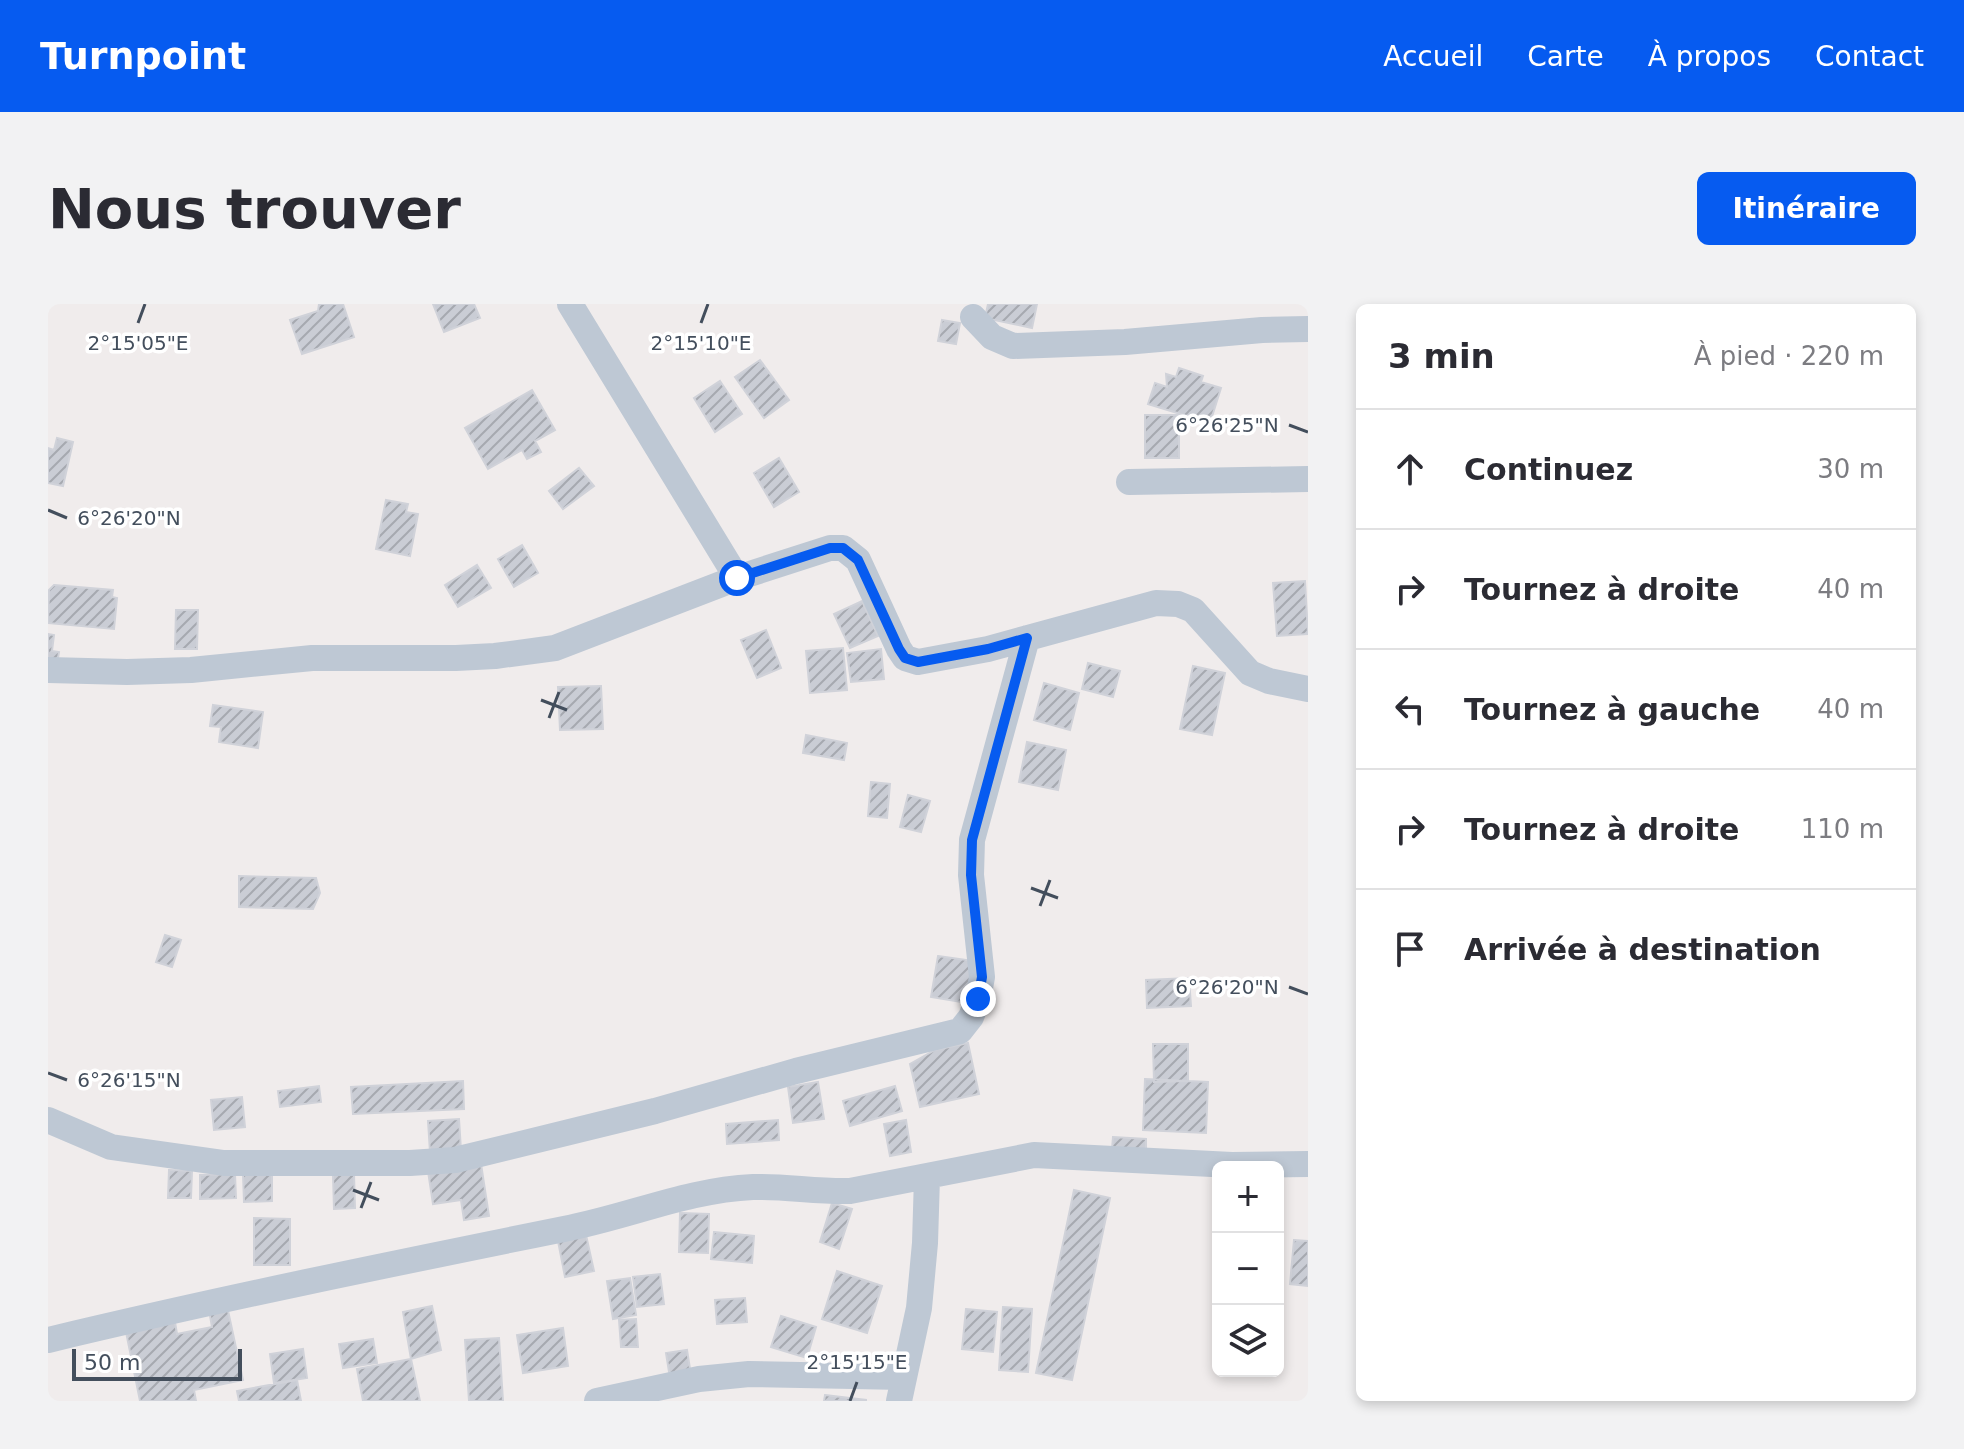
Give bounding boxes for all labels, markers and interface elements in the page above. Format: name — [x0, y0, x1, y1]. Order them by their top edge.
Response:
text: Turnpoint — [40, 34, 246, 78]
text: Accueil — [1383, 40, 1483, 73]
text: Carte — [1527, 40, 1604, 73]
text: À propos — [1648, 40, 1771, 73]
text: Contact — [1815, 40, 1924, 73]
button: Itinéraire — [1697, 172, 1916, 245]
text: Nous trouver — [48, 176, 461, 241]
text: 2°15'05"E — [88, 331, 188, 355]
text: 2°15'10"E — [651, 331, 751, 355]
text: 3 min — [1388, 336, 1495, 376]
text: À pied · 220 m — [1694, 341, 1884, 371]
text: 6°26'25"N — [1175, 413, 1279, 437]
icon: ahead — [1388, 447, 1432, 491]
text: Continuez — [1464, 452, 1633, 487]
text: 30 m — [1817, 454, 1884, 484]
text: 6°26'20"N — [77, 506, 181, 530]
route start — [719, 560, 755, 596]
icon: right — [1388, 567, 1432, 611]
text: Tournez à droite — [1464, 572, 1739, 607]
text: 40 m — [1817, 574, 1884, 604]
icon: left — [1388, 687, 1432, 731]
text: Tournez à gauche — [1464, 692, 1760, 727]
text: 40 m — [1817, 694, 1884, 724]
icon: right — [1388, 807, 1432, 851]
text: Tournez à droite — [1464, 812, 1739, 847]
text: 110 m — [1801, 814, 1884, 844]
icon: arrive — [1388, 927, 1432, 971]
text: Arrivée à destination — [1464, 932, 1821, 967]
text: 6°26'20"N — [1175, 975, 1279, 999]
route end — [960, 981, 996, 1017]
text: 6°26'15"N — [77, 1068, 181, 1092]
map controls — [1212, 1161, 1284, 1377]
button: + — [1212, 1161, 1284, 1233]
button: − — [1212, 1233, 1284, 1305]
button: layers — [1212, 1305, 1284, 1377]
scale bar — [72, 1345, 242, 1381]
text: 50 m — [84, 1350, 140, 1375]
text: 2°15'15"E — [807, 1350, 907, 1374]

